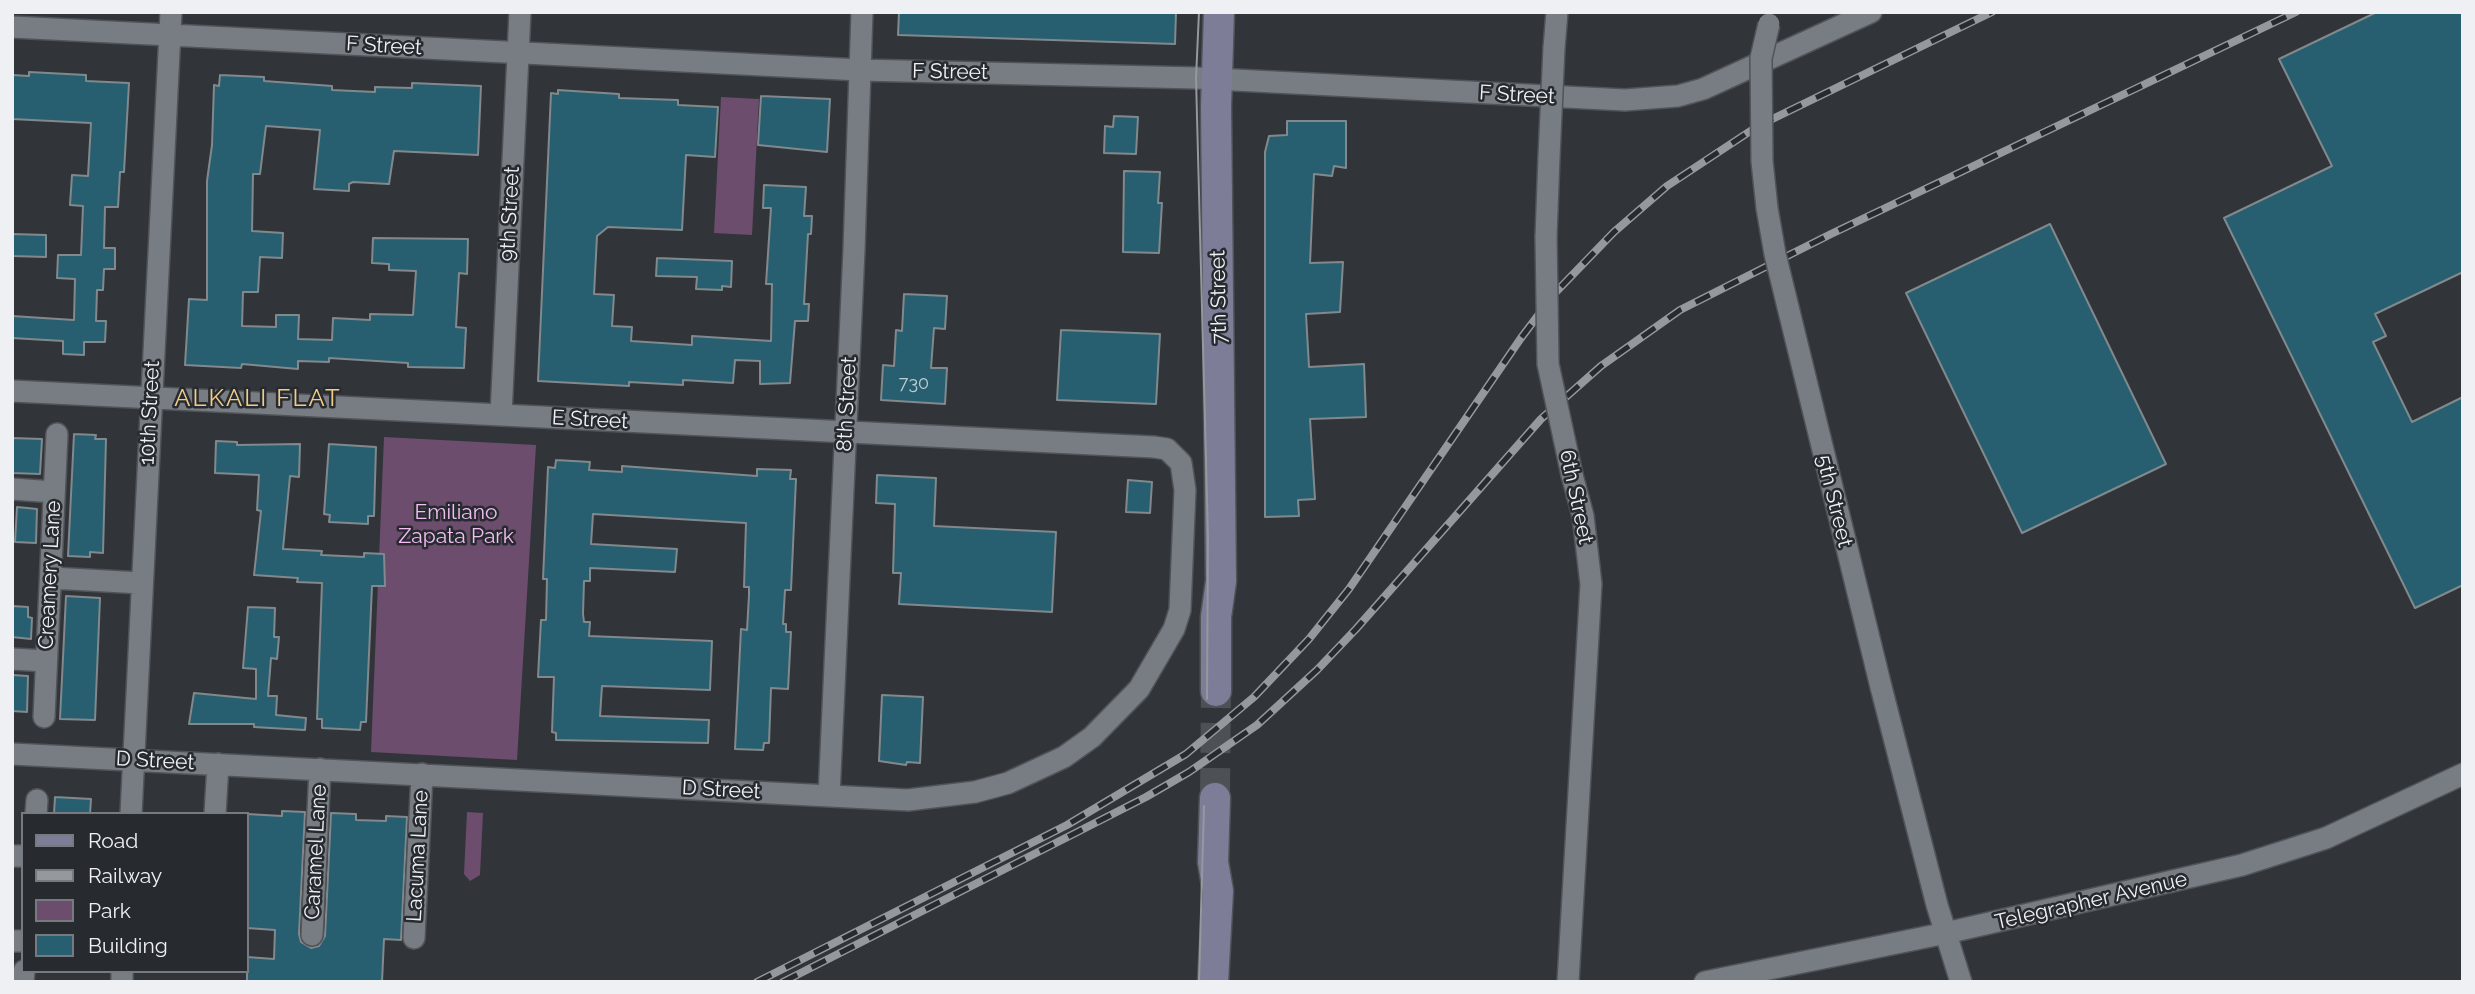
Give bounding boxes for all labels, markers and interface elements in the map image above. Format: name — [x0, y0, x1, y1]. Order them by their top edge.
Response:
street label: F Street — [345, 31, 423, 61]
street label: F Street — [912, 59, 988, 85]
street label: F Street — [1478, 80, 1556, 110]
street label: 9th Street — [495, 166, 525, 262]
street label: 7th Street — [1206, 250, 1232, 344]
street label: 8th Street — [832, 356, 862, 452]
street label: 10th Street — [135, 360, 165, 466]
house number: 730 — [899, 373, 929, 395]
district label: ALKALI FLAT — [176, 385, 340, 413]
street label: E Street — [551, 405, 629, 435]
street label: 6th Street — [1554, 448, 1598, 546]
street label: 5th Street — [1810, 452, 1858, 550]
street label: Creamery Lane — [34, 500, 66, 650]
park label: Emiliano Zapata Park — [398, 500, 514, 550]
street label: D Street — [115, 746, 195, 776]
street label: D Street — [681, 775, 761, 805]
street label: Caramel Lane — [300, 784, 332, 920]
street label: Lacuma Lane — [402, 789, 434, 923]
legend — [21, 812, 248, 973]
text: Road — [88, 828, 138, 853]
text: Railway — [88, 863, 162, 888]
street label: Telegrapher Avenue — [1992, 867, 2190, 935]
text: Park — [88, 898, 131, 923]
text: Building — [88, 933, 168, 958]

